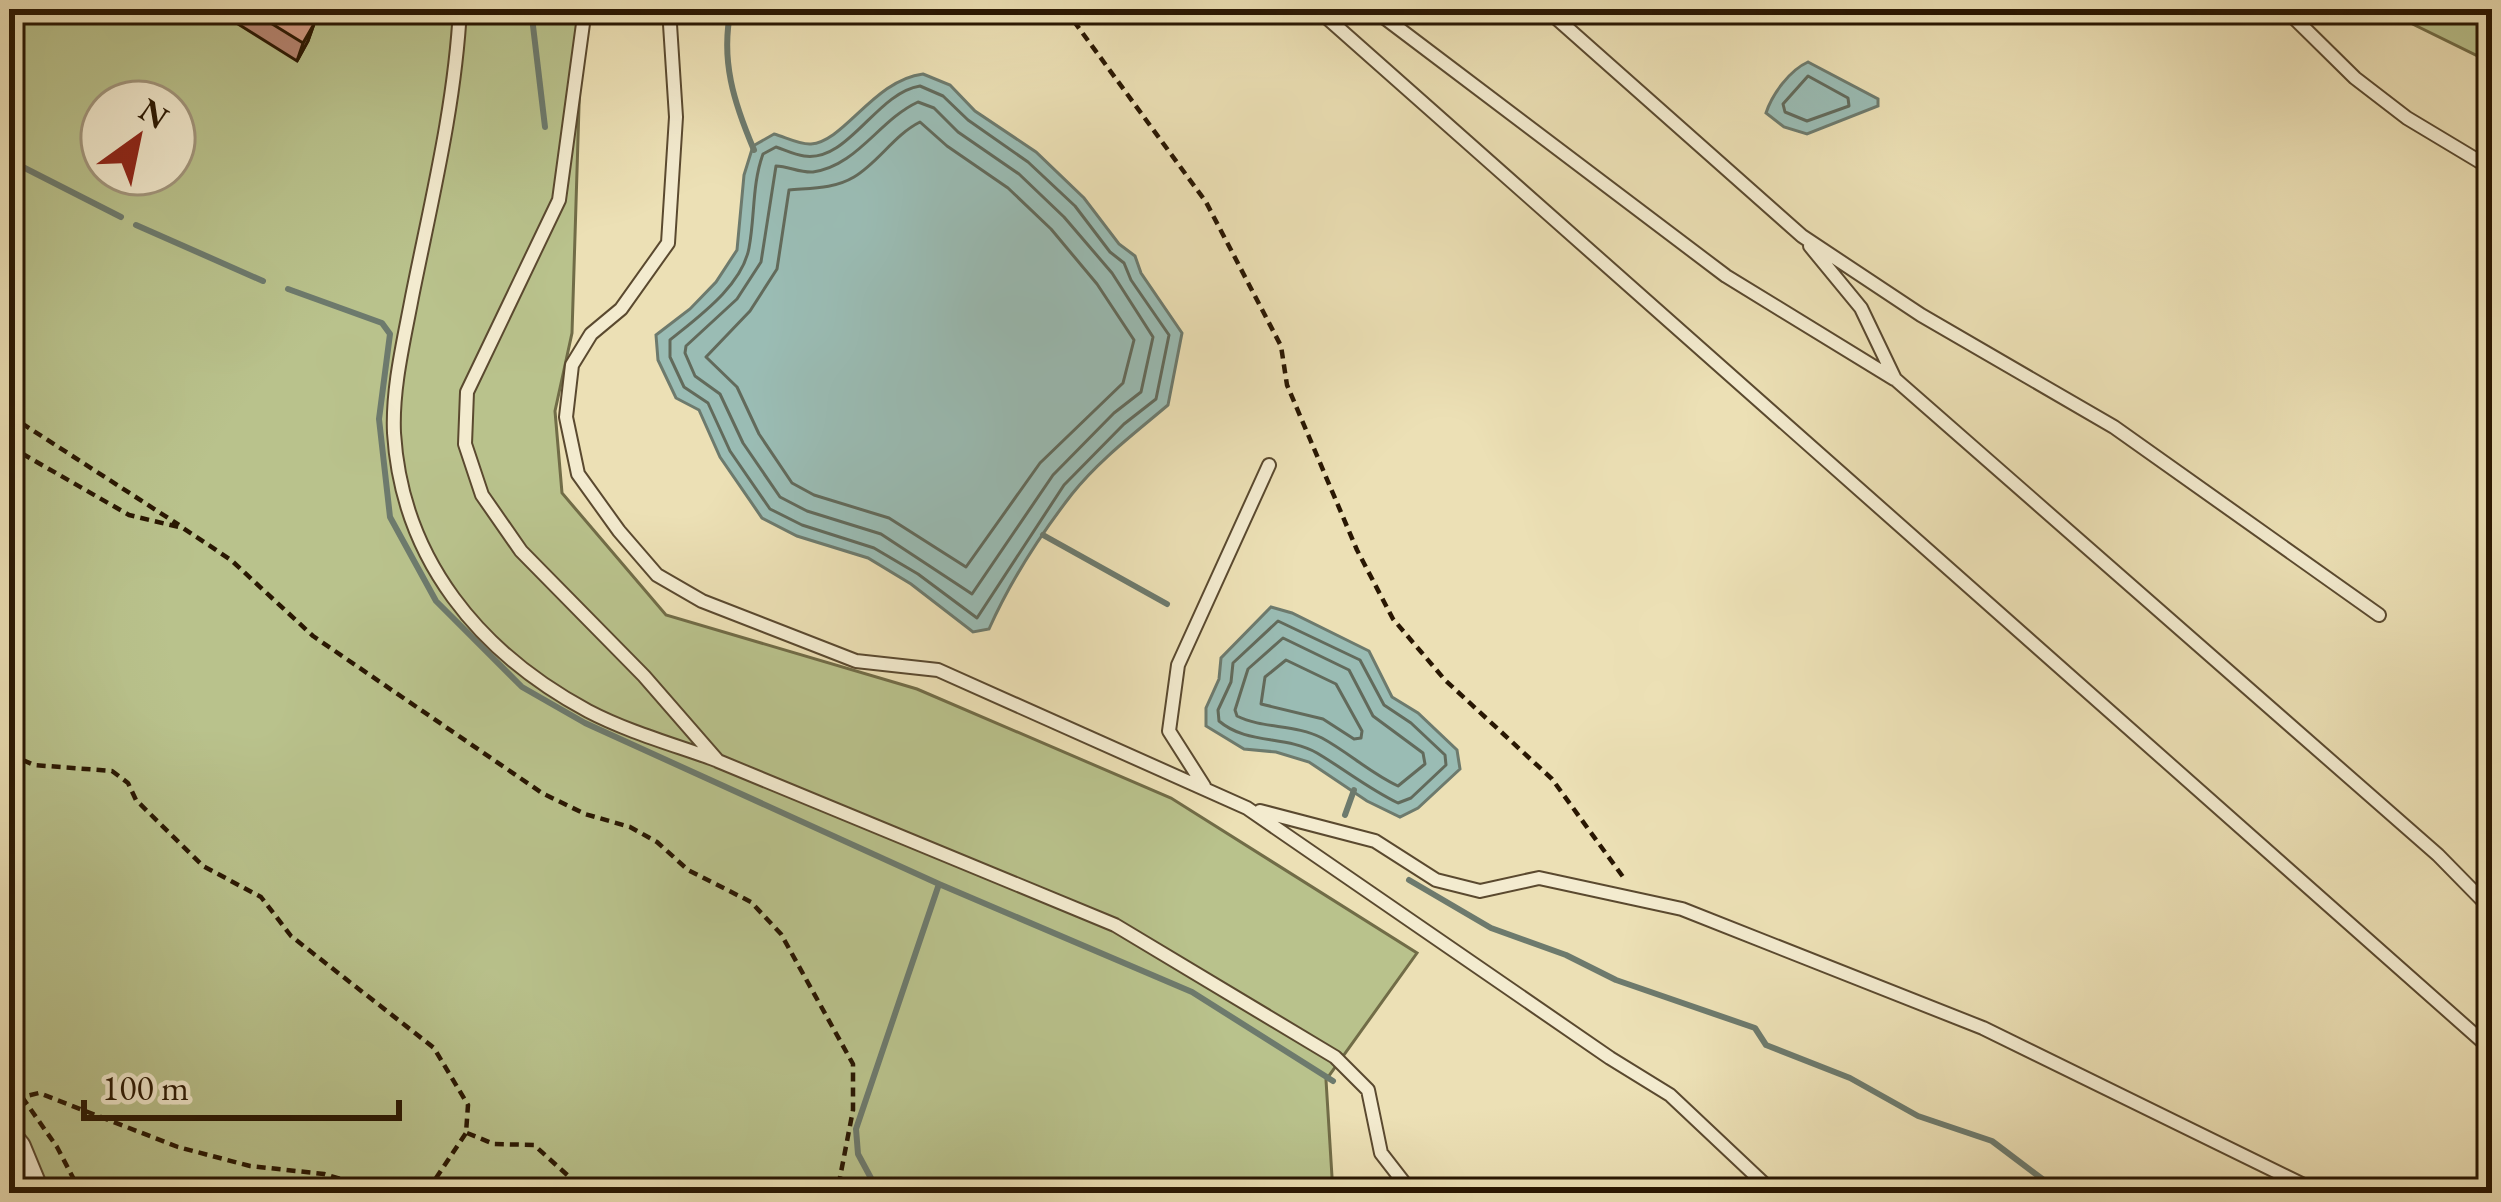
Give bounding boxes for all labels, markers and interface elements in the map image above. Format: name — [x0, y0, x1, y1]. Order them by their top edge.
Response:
north arrow — [78, 78, 198, 198]
text: N — [131, 88, 177, 139]
scale bar — [84, 1046, 399, 1120]
text: 100 m — [102, 1064, 189, 1111]

